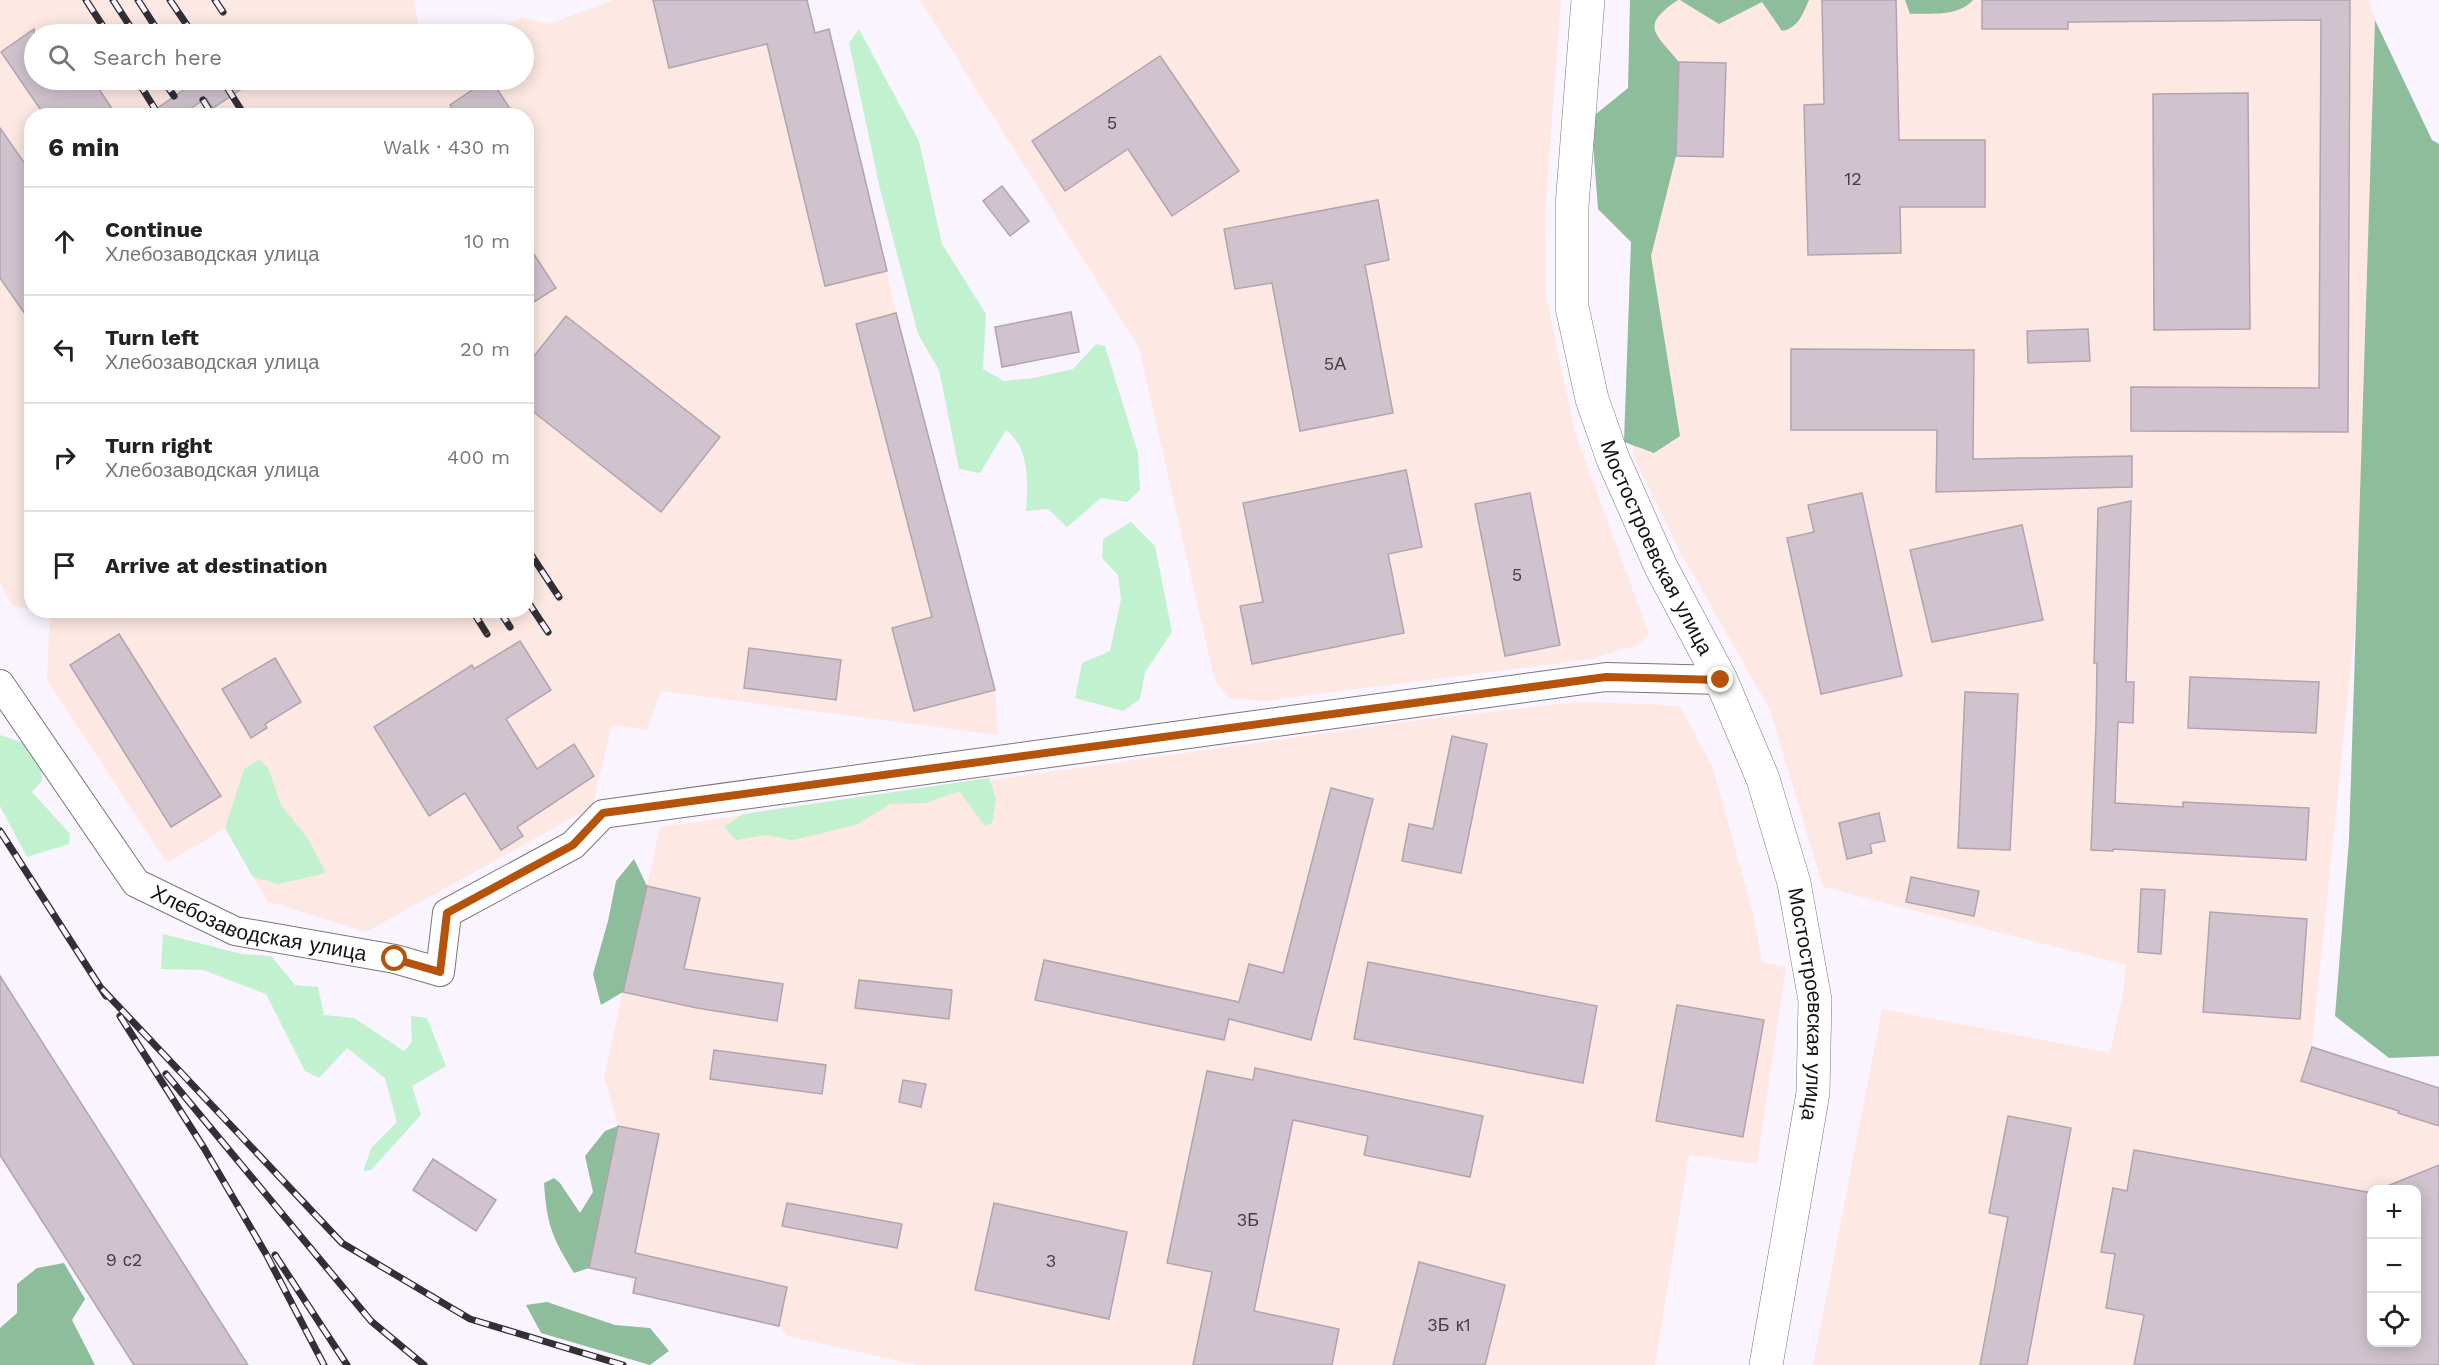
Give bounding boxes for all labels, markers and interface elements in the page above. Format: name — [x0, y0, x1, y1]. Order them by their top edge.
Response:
search box — [24, 24, 534, 90]
icon: search — [45, 41, 78, 74]
text: Search here — [93, 45, 222, 70]
house number: 5 — [1107, 112, 1117, 133]
text: 6 min — [48, 132, 120, 162]
text: Walk · 430 m — [383, 135, 510, 159]
house number: 12 — [1844, 168, 1862, 189]
text: Continue — [105, 217, 203, 242]
icon: ahead — [48, 225, 81, 258]
text: 10 m — [464, 229, 510, 253]
text: Хлебозаводская улица — [105, 242, 319, 266]
text: Turn left — [105, 325, 199, 350]
icon: left — [48, 333, 81, 366]
text: 20 m — [460, 337, 510, 361]
text: Хлебозаводская улица — [105, 350, 319, 374]
house number: 5А — [1324, 353, 1346, 374]
text: Turn right — [105, 433, 212, 458]
street label: Мостостроевская улица — [1595, 437, 1719, 660]
icon: right — [48, 441, 81, 474]
text: 400 m — [447, 445, 510, 469]
text: Хлебозаводская улица — [105, 458, 319, 482]
icon: arrive — [48, 549, 81, 582]
text: Arrive at destination — [105, 553, 328, 578]
house number: 5 — [1512, 564, 1522, 585]
route end — [1707, 666, 1733, 692]
street label: Хлебозаводская улица — [147, 879, 369, 966]
street label: Мостостроевская улица — [1783, 885, 1828, 1123]
route start — [381, 945, 407, 971]
map controls — [2367, 1185, 2421, 1347]
button: + — [2367, 1185, 2421, 1239]
house number: 3Б — [1237, 1209, 1259, 1230]
button: − — [2367, 1239, 2421, 1293]
house number: 9 с2 — [106, 1249, 142, 1270]
house number: 3 — [1046, 1250, 1056, 1271]
button: locate — [2367, 1293, 2421, 1347]
house number: 3Б к1 — [1427, 1314, 1471, 1335]

